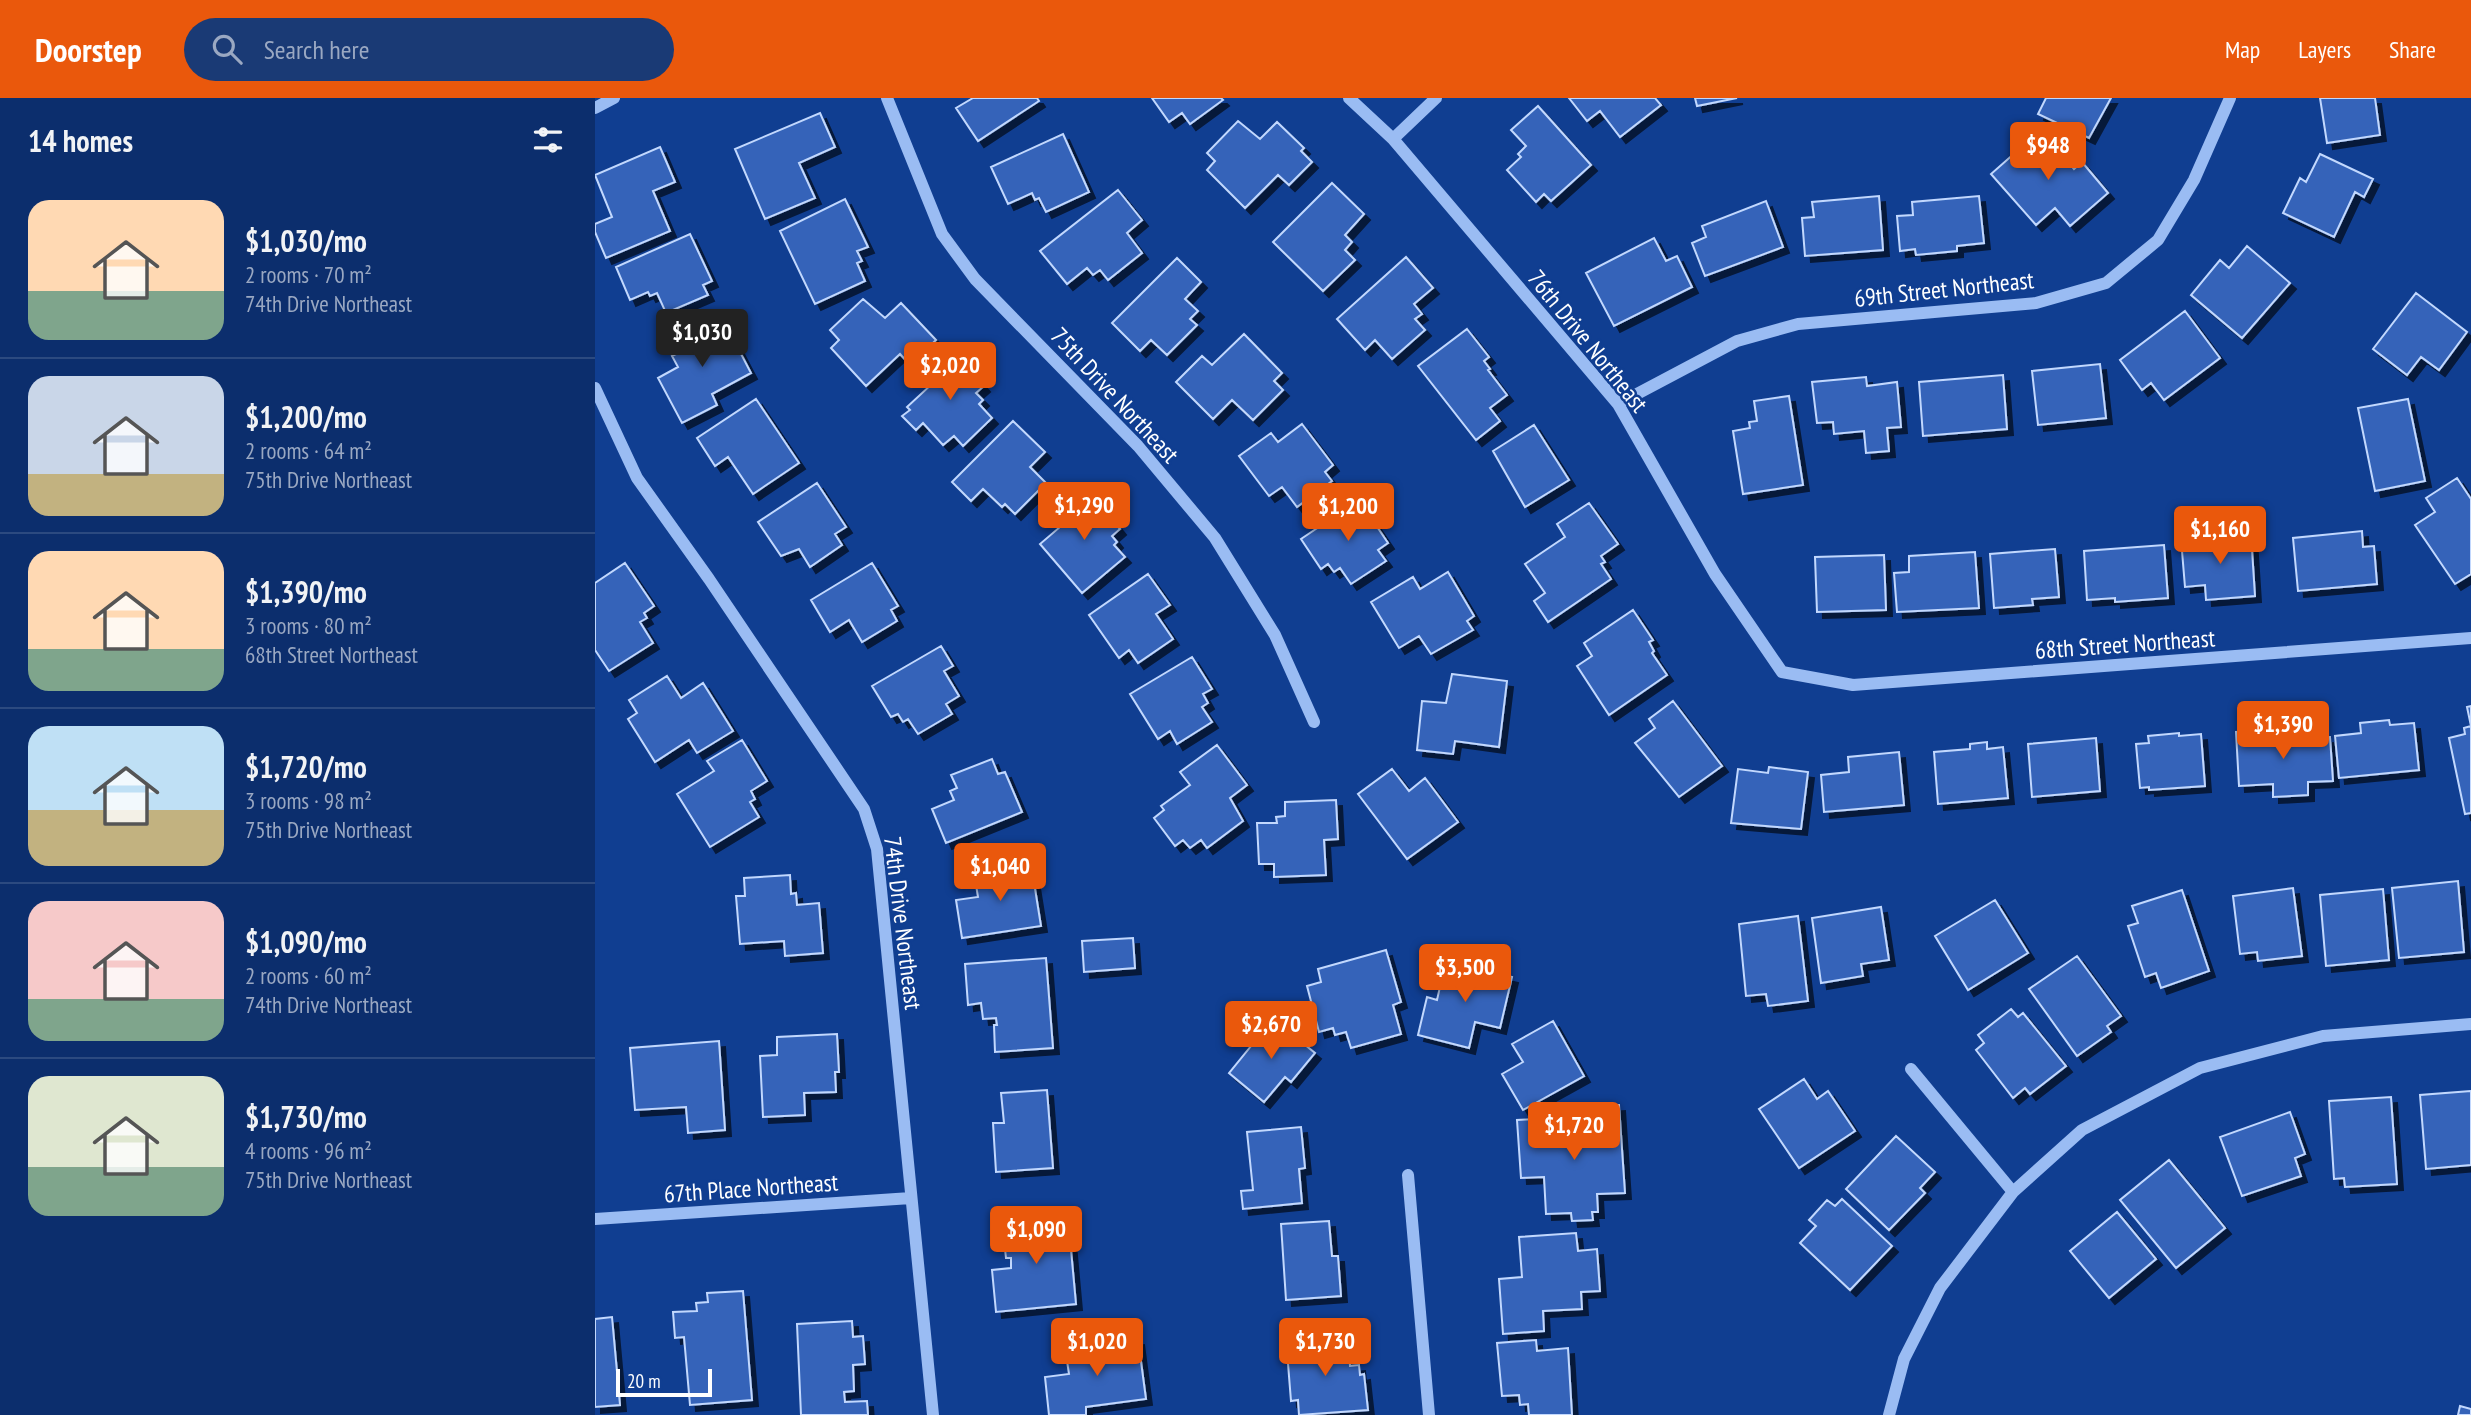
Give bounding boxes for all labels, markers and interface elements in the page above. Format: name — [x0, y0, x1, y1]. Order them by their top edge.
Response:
search box — [184, 18, 674, 81]
text: Doorstep — [35, 28, 142, 71]
icon: search — [208, 30, 246, 68]
text: Search here — [264, 33, 369, 66]
text: Map — [2225, 34, 2260, 65]
text: Layers — [2298, 34, 2351, 65]
text: Share — [2389, 34, 2436, 65]
text: 14 homes — [28, 121, 133, 160]
icon: filters — [529, 121, 567, 159]
pin: $948 — [2007, 122, 2089, 182]
text: $948 — [2026, 130, 2070, 159]
text: $1,030/mo — [245, 221, 367, 260]
icon: home — [84, 228, 168, 312]
text: 2 rooms · 70 m² — [245, 260, 372, 289]
street label: 76th Drive Northeast — [1521, 263, 1655, 419]
street label: 69th Street Northeast — [1853, 264, 2036, 314]
text: 74th Drive Northeast — [245, 289, 412, 318]
pin: $1,030 — [645, 310, 759, 369]
text: $1,030 — [672, 317, 732, 346]
street label: 75th Drive Northeast — [1044, 321, 1186, 470]
pin: $2,020 — [893, 342, 1007, 402]
text: $2,020 — [920, 350, 980, 379]
text: $1,200/mo — [245, 397, 367, 436]
icon: home — [84, 404, 168, 488]
text: 2 rooms · 64 m² — [245, 436, 372, 465]
text: 75th Drive Northeast — [245, 465, 412, 494]
pin: $1,290 — [1027, 482, 1141, 542]
pin: $1,200 — [1291, 484, 1405, 543]
text: $1,290 — [1054, 490, 1114, 519]
text: $1,200 — [1318, 491, 1378, 520]
pin: $1,160 — [2163, 506, 2277, 566]
text: $1,160 — [2190, 514, 2250, 543]
text: $1,390/mo — [245, 572, 367, 611]
icon: home — [84, 579, 168, 663]
text: 3 rooms · 80 m² — [245, 611, 372, 640]
street label: 68th Street Northeast — [2034, 622, 2216, 666]
text: 68th Street Northeast — [245, 640, 418, 669]
pin: $1,390 — [2226, 702, 2340, 761]
text: $1,390 — [2253, 709, 2313, 738]
text: $1,720/mo — [245, 747, 367, 786]
icon: home — [84, 754, 168, 838]
text: 3 rooms · 98 m² — [245, 786, 372, 815]
text: 75th Drive Northeast — [245, 815, 412, 844]
street label: 74th Drive Northeast — [877, 835, 929, 1012]
pin: $1,040 — [943, 844, 1057, 903]
text: $1,040 — [970, 851, 1030, 880]
text: $1,090/mo — [245, 922, 367, 961]
icon: home — [84, 929, 168, 1013]
pin: $3,500 — [1408, 944, 1522, 1004]
text: $3,500 — [1435, 952, 1495, 981]
text: 2 rooms · 60 m² — [245, 961, 372, 990]
text: 74th Drive Northeast — [245, 990, 412, 1019]
pin: $2,670 — [1214, 1002, 1328, 1061]
text: $2,670 — [1241, 1009, 1301, 1038]
text: $1,730/mo — [245, 1097, 367, 1136]
pin: $1,720 — [1517, 1102, 1631, 1162]
icon: home — [84, 1104, 168, 1188]
text: $1,720 — [1544, 1110, 1604, 1139]
text: 4 rooms · 96 m² — [245, 1136, 372, 1165]
text: 75th Drive Northeast — [245, 1165, 412, 1194]
street label: 67th Place Northeast — [663, 1166, 840, 1210]
pin: $1,090 — [979, 1206, 1093, 1266]
text: $1,090 — [1006, 1214, 1066, 1243]
pin: $1,020 — [1040, 1318, 1154, 1378]
pin: $1,730 — [1268, 1318, 1382, 1378]
text: $1,020 — [1067, 1326, 1127, 1355]
text: $1,730 — [1295, 1326, 1355, 1355]
scale bar — [616, 1366, 712, 1398]
text: 20 m — [627, 1369, 661, 1393]

